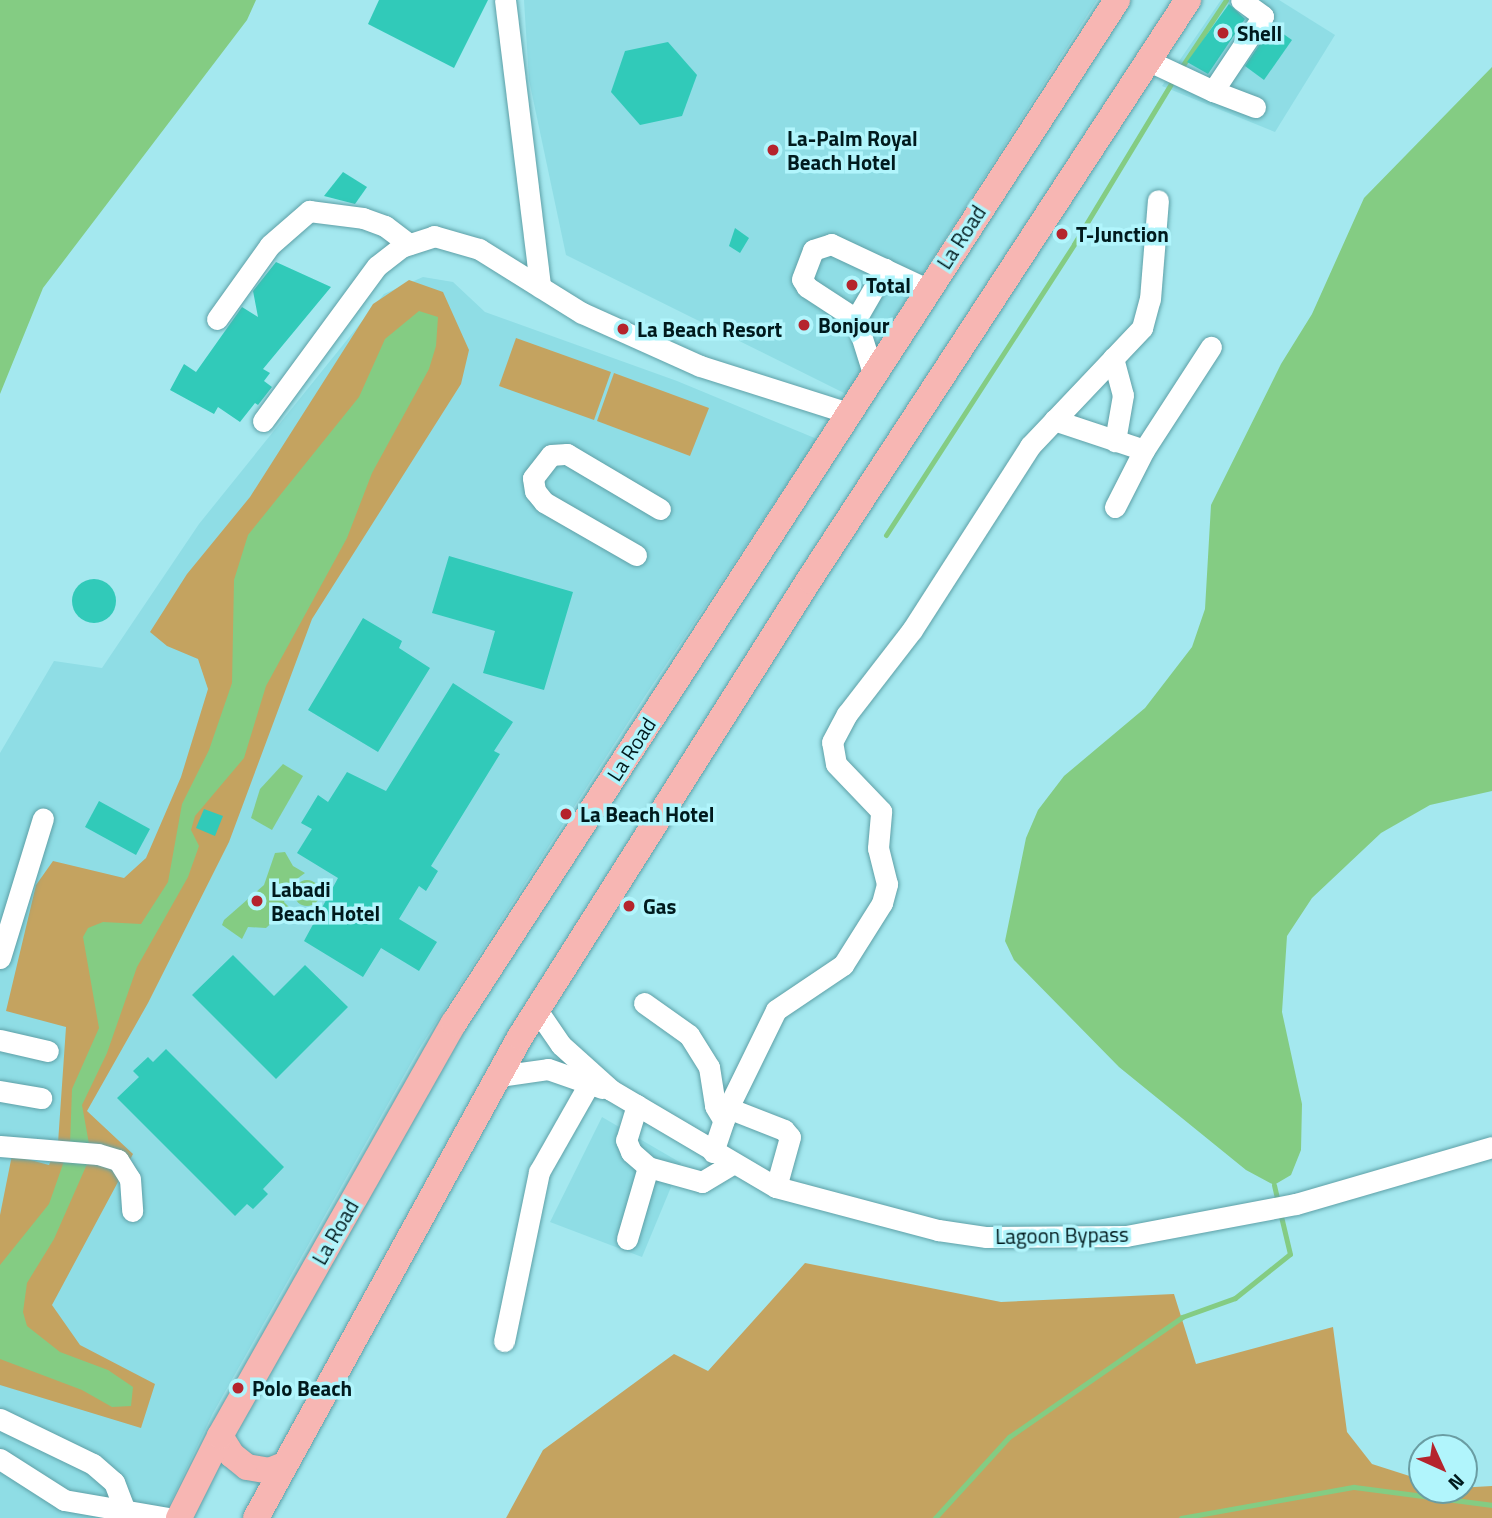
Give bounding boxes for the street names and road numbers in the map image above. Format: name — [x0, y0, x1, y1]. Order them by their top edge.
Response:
street label: La Road — [931, 201, 991, 273]
street label: La Road — [601, 713, 661, 785]
street label: La Road — [306, 1195, 364, 1269]
street label: Lagoon Bypass — [995, 1221, 1129, 1249]

